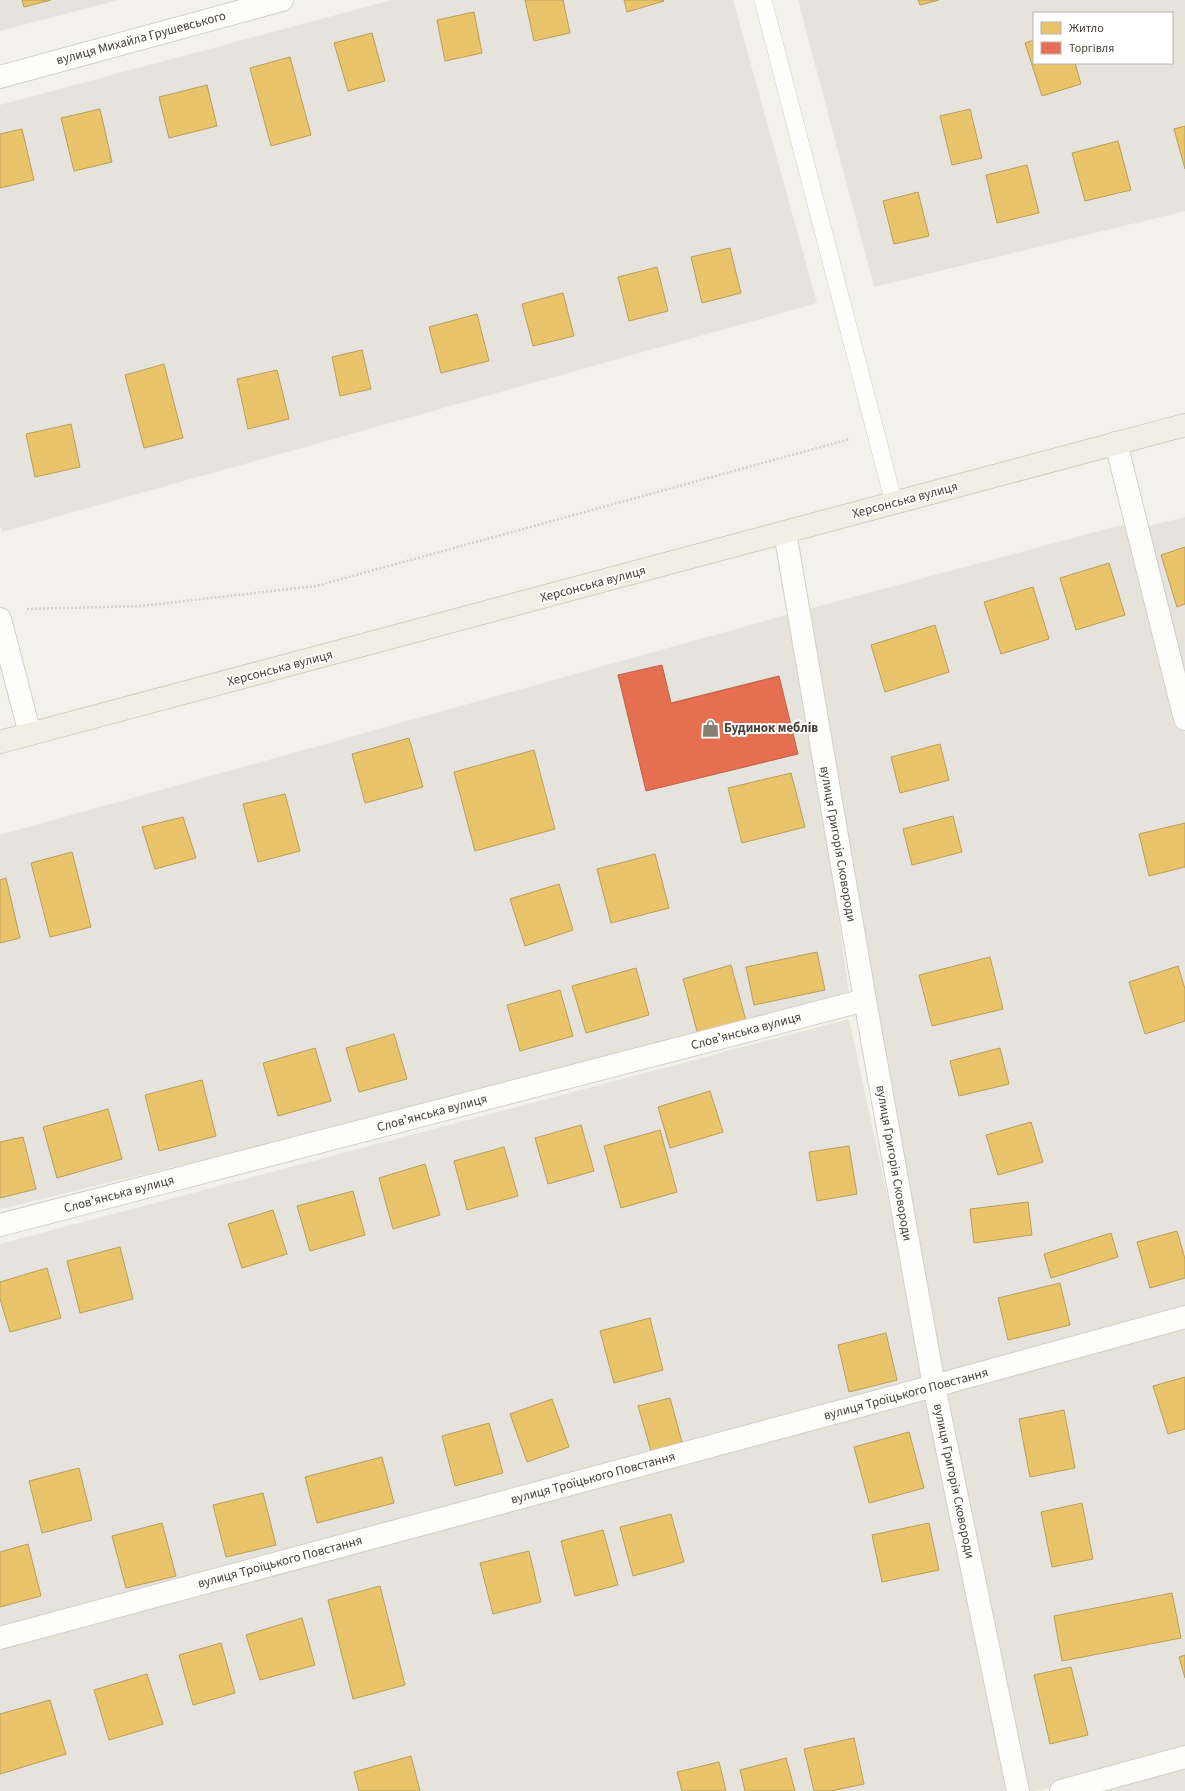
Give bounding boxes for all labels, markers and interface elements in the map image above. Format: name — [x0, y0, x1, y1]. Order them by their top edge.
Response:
street label: вулиця Михайла Грушевського — [54, 7, 228, 69]
legend — [1033, 12, 1173, 64]
text: Житло — [1069, 20, 1104, 37]
text: Торгівля — [1069, 40, 1114, 57]
street label: Херсонська вулиця — [850, 477, 960, 523]
street label: Херсонська вулиця — [538, 561, 648, 607]
street label: Херсонська вулиця — [225, 645, 335, 691]
shop icon: Будинок меблів — [701, 718, 721, 738]
place label: Будинок меблів — [724, 719, 818, 737]
street label: вулиця Григорія Сковороди — [815, 765, 861, 923]
street label: Словʼянська вулиця — [689, 1008, 803, 1054]
street label: вулиця Григорія Сковороди — [871, 1084, 917, 1242]
street label: Словʼянська вулиця — [375, 1090, 489, 1136]
street label: Словʼянська вулиця — [62, 1171, 176, 1217]
street label: вулиця Троїцького Повстання — [822, 1363, 990, 1425]
street label: вулиця Григорія Сковороди — [929, 1402, 979, 1560]
street label: вулиця Троїцького Повстання — [509, 1447, 677, 1509]
street label: вулиця Троїцького Повстання — [196, 1531, 364, 1593]

